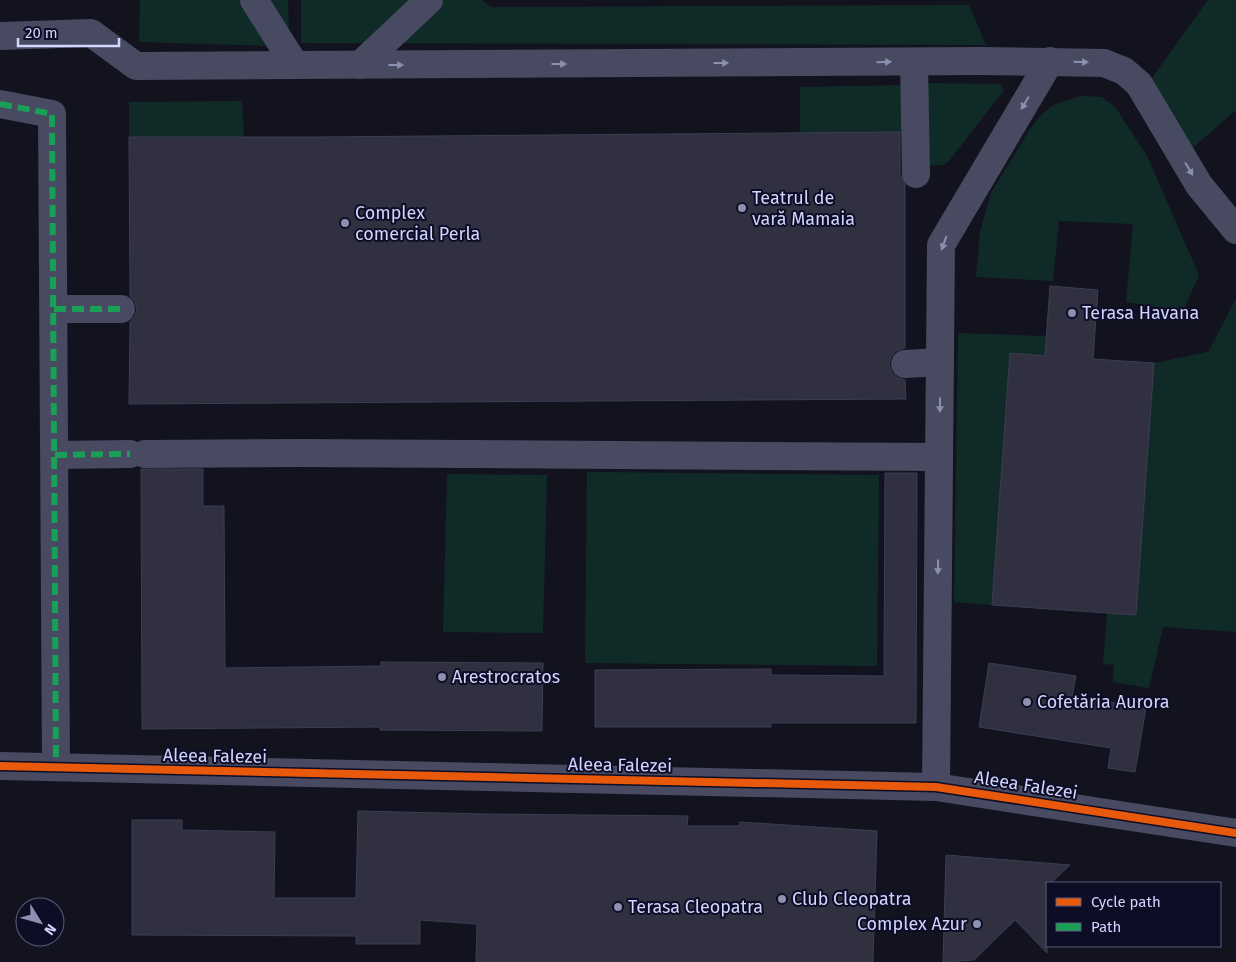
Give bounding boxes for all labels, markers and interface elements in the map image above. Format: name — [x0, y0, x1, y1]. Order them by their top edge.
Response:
scale bar — [18, 15, 119, 47]
text: 20 m — [25, 24, 58, 42]
one-way arrow — [876, 58, 892, 66]
one-way arrow — [1073, 58, 1089, 66]
one-way arrow — [713, 59, 729, 67]
one-way arrow — [551, 60, 567, 68]
one-way arrow — [388, 61, 404, 69]
one-way arrow — [1021, 97, 1030, 110]
one-way arrow — [1185, 161, 1193, 176]
place label: Teatrul de vară Mamaia — [752, 187, 855, 230]
place label: Complex comercial Perla — [355, 202, 480, 245]
marker: Teatrul de vară Mamaia — [736, 202, 748, 214]
marker: Complex comercial Perla — [339, 217, 351, 229]
one-way arrow — [940, 236, 948, 251]
place label: Terasa Havana — [1082, 302, 1199, 324]
marker: Terasa Havana — [1066, 307, 1078, 319]
one-way arrow — [935, 397, 943, 413]
one-way arrow — [934, 559, 942, 575]
place label: Arestrocratos — [452, 666, 560, 688]
marker: Arestrocratos — [436, 671, 448, 683]
place label: Cofetăria Aurora — [1037, 691, 1169, 713]
marker: Cofetăria Aurora — [1021, 696, 1033, 708]
street label: Aleea Falezei — [163, 744, 267, 768]
street label: Aleea Falezei — [568, 753, 672, 777]
street label: Aleea Falezei — [973, 766, 1079, 804]
legend — [1046, 882, 1221, 947]
place label: Club Cleopatra — [792, 888, 911, 910]
marker: Club Cleopatra — [776, 893, 788, 905]
text: Cycle path — [1091, 893, 1161, 911]
place label: Terasa Cleopatra — [628, 896, 763, 918]
north arrow — [15, 897, 65, 947]
marker: Terasa Cleopatra — [612, 901, 624, 913]
place label: Complex Azur — [857, 913, 967, 935]
marker: Complex Azur — [971, 918, 983, 930]
text: Path — [1091, 918, 1121, 936]
text: N — [40, 921, 60, 938]

